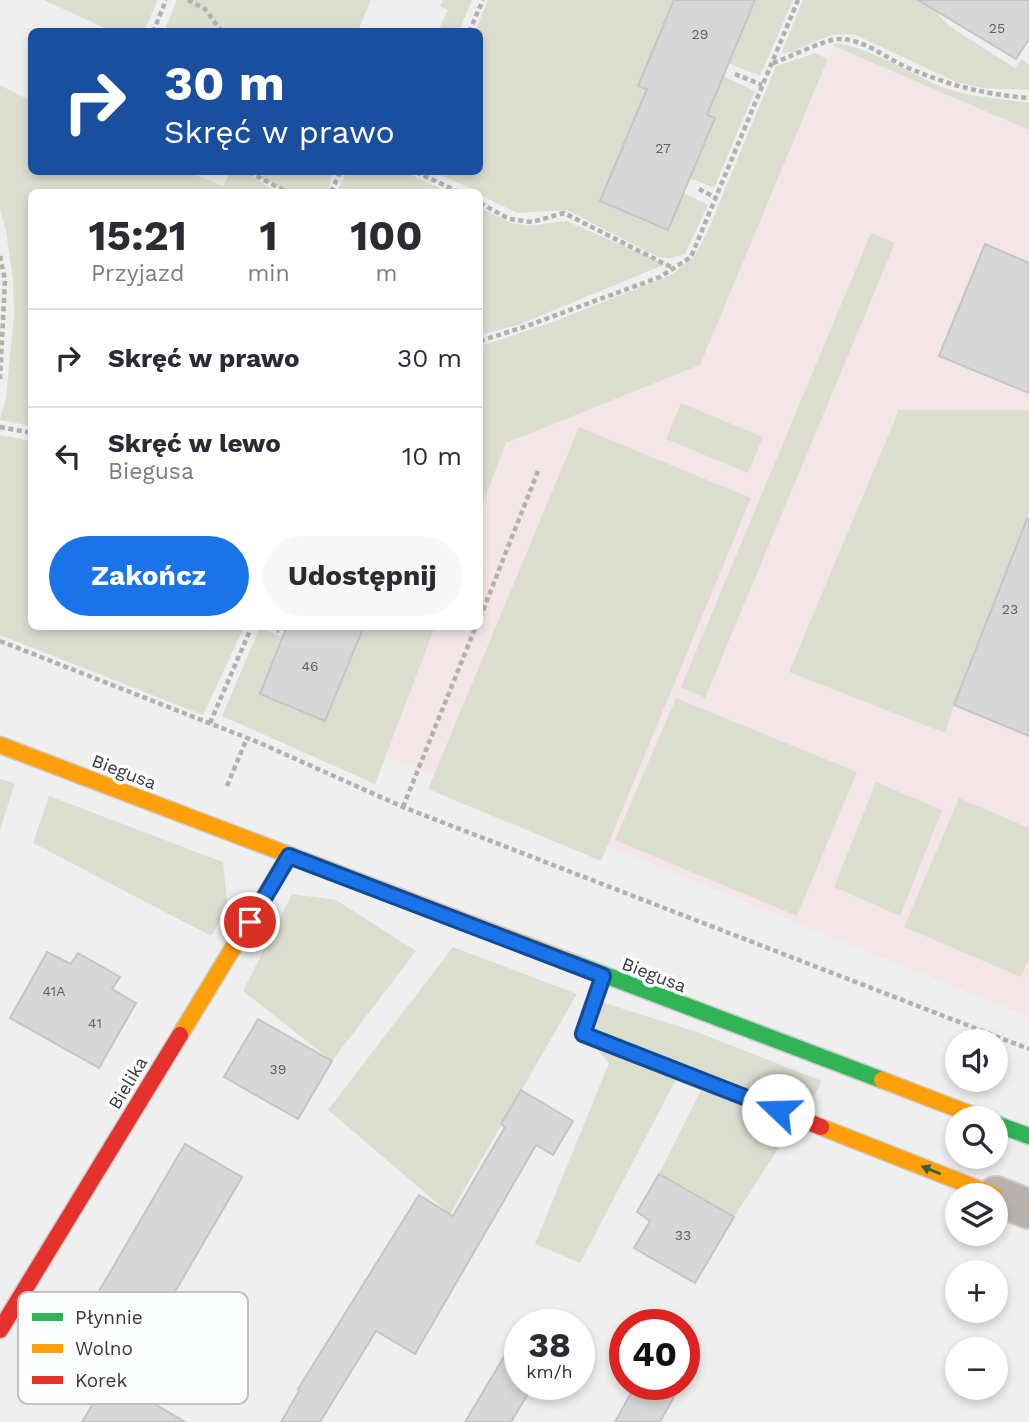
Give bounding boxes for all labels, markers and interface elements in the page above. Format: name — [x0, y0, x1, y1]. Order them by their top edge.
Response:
house number: 25 — [989, 20, 1005, 36]
house number: 29 — [692, 26, 708, 42]
text: 30 m — [164, 54, 285, 112]
icon: right — [49, 56, 140, 147]
text: Skręć w prawo — [164, 113, 395, 151]
house number: 27 — [655, 140, 671, 156]
text: 15:21 — [89, 211, 187, 260]
text: 1 — [260, 211, 278, 260]
text: 100 — [350, 211, 422, 260]
text: Przyjazd — [91, 260, 184, 287]
text: min — [247, 260, 290, 287]
text: m — [375, 260, 397, 287]
icon: right — [49, 339, 87, 377]
text: Skręć w prawo — [108, 343, 300, 373]
text: 30 m — [397, 343, 462, 373]
text: Skręć w lewo — [108, 428, 281, 458]
icon: left — [49, 437, 87, 475]
text: 10 m — [402, 441, 462, 471]
text: Biegusa — [108, 458, 194, 485]
button: Zakończ — [49, 536, 249, 616]
button: Udostępnij — [263, 536, 462, 616]
house number: 23 — [1002, 601, 1018, 617]
house number: 46 — [301, 658, 319, 674]
street label: Biegusa — [89, 750, 159, 793]
pin — [220, 892, 280, 952]
icon: arrive — [231, 903, 269, 941]
street label: Biegusa — [619, 953, 689, 996]
house number: 41A — [42, 983, 66, 999]
house number: 41 — [88, 1015, 102, 1031]
map controls — [945, 1029, 1008, 1400]
button: sound — [945, 1029, 1008, 1092]
street label: Bielika — [104, 1053, 151, 1113]
house number: 39 — [270, 1061, 286, 1077]
position arrow — [741, 1073, 815, 1147]
button: search — [945, 1106, 1008, 1169]
one-way arrow — [920, 1165, 941, 1176]
button: layers — [945, 1183, 1008, 1246]
house number: 33 — [675, 1227, 691, 1243]
button: + — [945, 1260, 1008, 1323]
legend — [18, 1292, 248, 1404]
text: Płynnie — [75, 1306, 143, 1329]
speed limit sign: 40 — [609, 1309, 700, 1400]
text: 38 — [528, 1324, 571, 1366]
text: Wolno — [75, 1337, 133, 1360]
button: − — [945, 1337, 1008, 1400]
text: km/h — [526, 1361, 573, 1382]
text: Korek — [75, 1369, 127, 1392]

